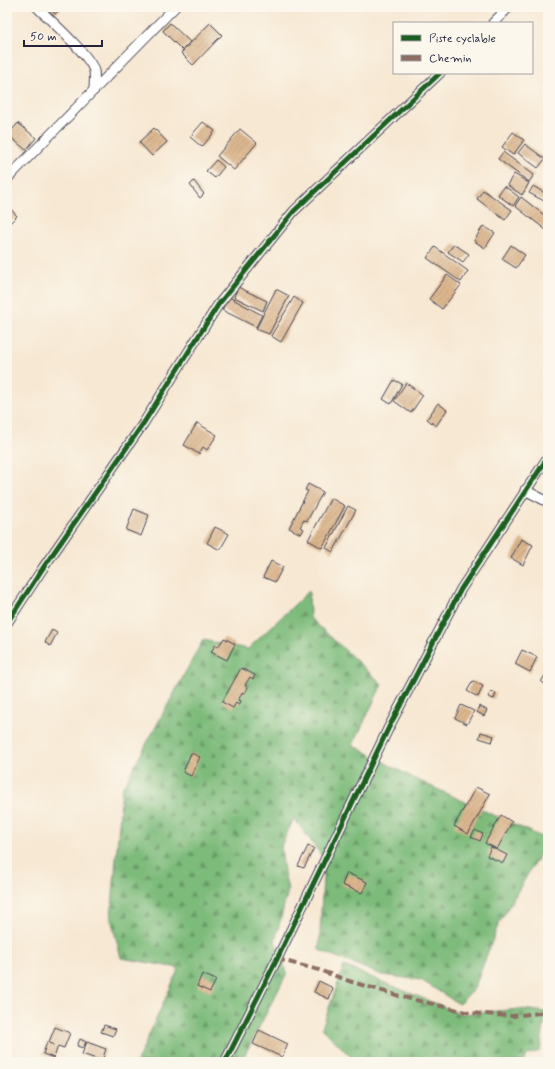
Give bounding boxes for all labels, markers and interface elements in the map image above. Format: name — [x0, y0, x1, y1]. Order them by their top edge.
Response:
scale bar — [24, 22, 102, 48]
legend — [393, 22, 533, 74]
text: 50 m — [30, 29, 57, 45]
text: Piste cyclable — [429, 31, 496, 47]
text: Chemin — [429, 51, 472, 67]

